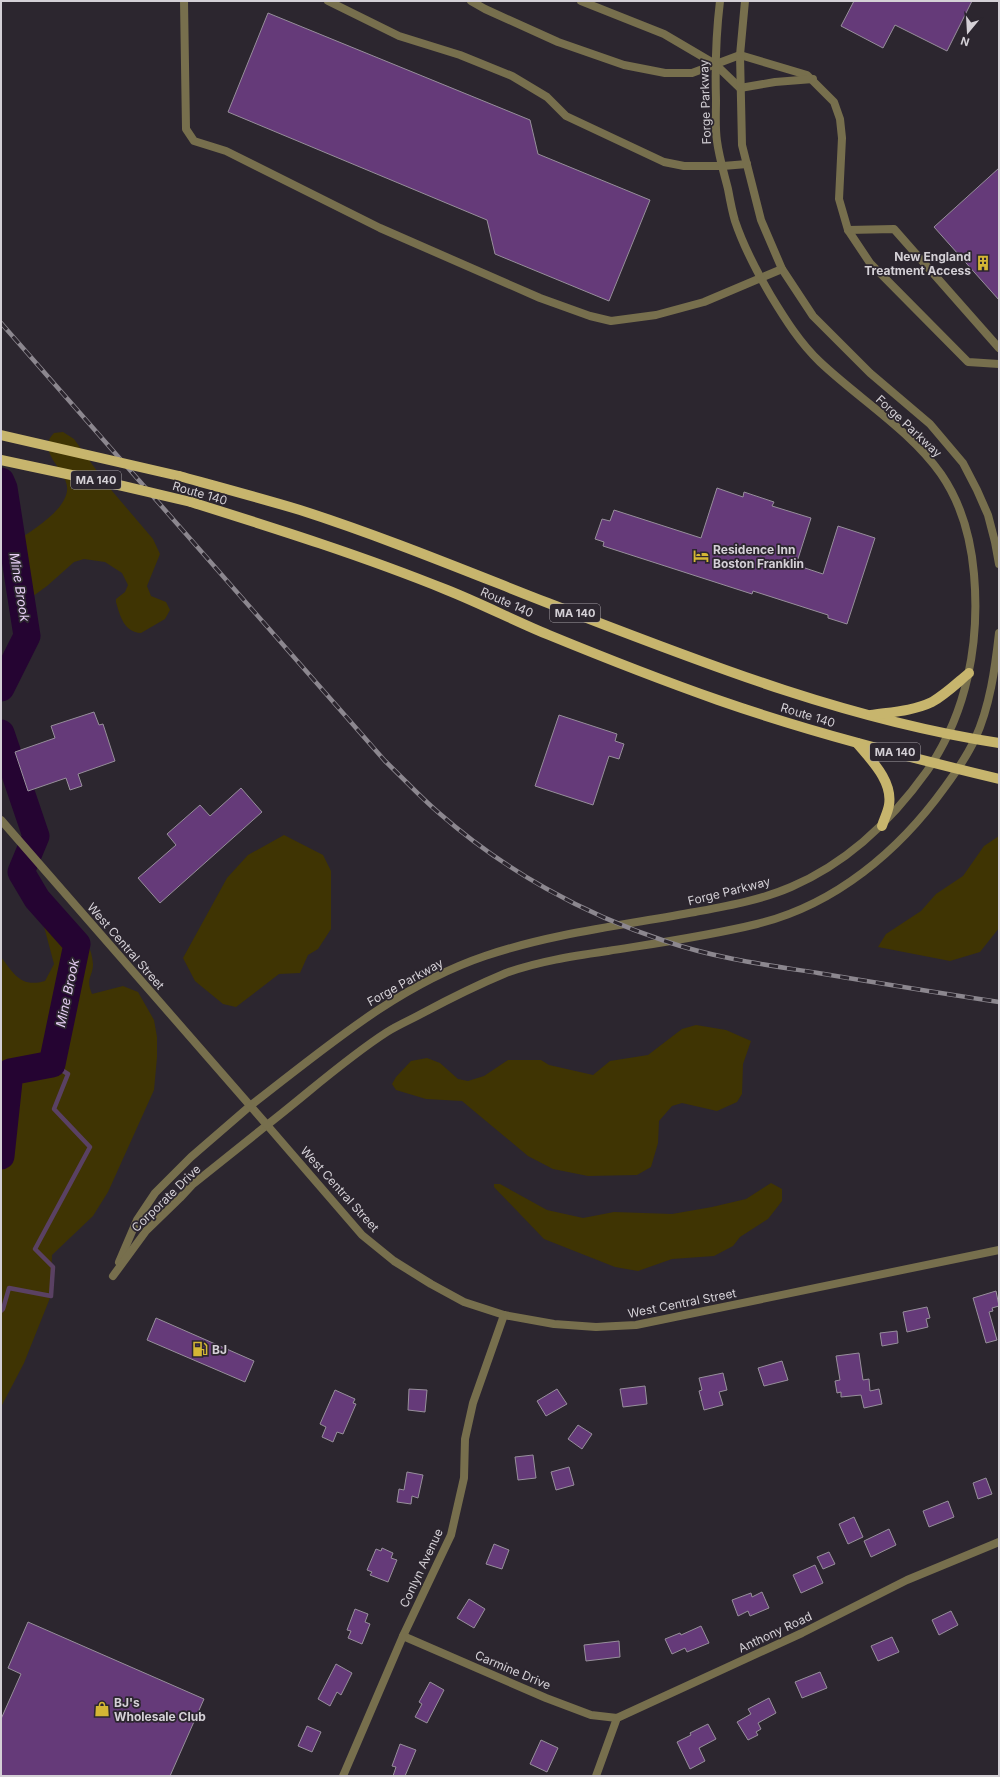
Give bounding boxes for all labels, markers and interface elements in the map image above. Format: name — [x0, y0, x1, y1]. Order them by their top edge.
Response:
north arrow — [948, 12, 988, 52]
text: N — [959, 34, 971, 49]
street label: Forge Parkway — [696, 59, 714, 145]
place label: New England Treatment Access — [864, 249, 971, 278]
building icon: New England Treatment Access — [974, 254, 992, 272]
street label: Forge Parkway — [873, 392, 945, 461]
road number: MA 140 — [71, 471, 121, 489]
street label: Route 140 — [171, 478, 229, 508]
place label: Residence Inn Boston Franklin — [713, 542, 804, 571]
hotel icon: Residence Inn Boston Franklin — [692, 547, 710, 565]
water label: Mine Brook — [7, 551, 33, 623]
street label: Route 140 — [478, 584, 536, 620]
road number: MA 140 — [550, 604, 600, 622]
street label: Route 140 — [779, 700, 837, 730]
road number: MA 140 — [870, 743, 920, 761]
street label: Forge Parkway — [686, 873, 772, 909]
street label: West Central Street — [84, 900, 168, 992]
street label: Forge Parkway — [364, 955, 446, 1009]
water label: Mine Brook — [52, 956, 82, 1029]
street label: West Central Street — [298, 1143, 382, 1235]
street label: Corporate Drive — [128, 1161, 204, 1235]
street label: West Central Street — [627, 1285, 737, 1321]
fuel station icon: BJ — [191, 1340, 209, 1358]
place label: BJ — [212, 1342, 227, 1357]
street label: Conlyn Avenue — [396, 1526, 446, 1610]
street label: Anthony Road — [736, 1608, 814, 1656]
street label: Carmine Drive — [473, 1647, 553, 1693]
place label: BJ's Wholesale Club — [114, 1695, 206, 1724]
shop icon: BJ's Wholesale Club — [93, 1700, 111, 1718]

